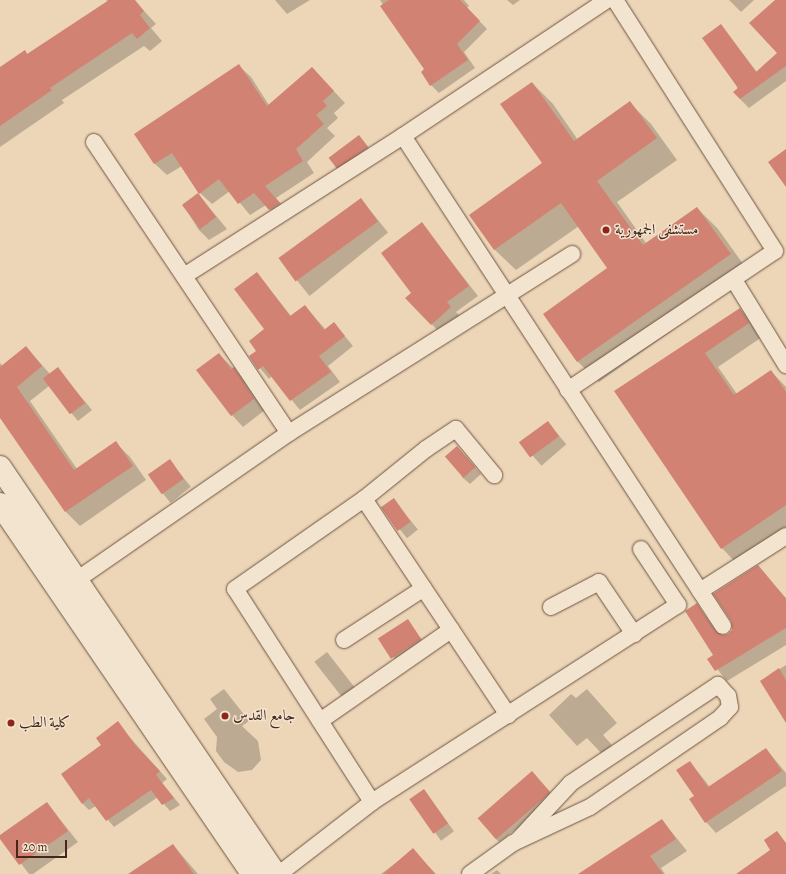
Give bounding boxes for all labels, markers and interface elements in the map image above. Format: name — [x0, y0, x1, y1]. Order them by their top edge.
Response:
place label: مستشفى الجمهورية — [615, 221, 698, 239]
marker: مستشفى الجمهورية — [600, 224, 612, 236]
place label: جامع القدس — [233, 707, 295, 725]
marker: جامع القدس — [220, 711, 230, 721]
place label: كلية الطب — [19, 714, 70, 732]
marker: كلية الطب — [6, 718, 16, 728]
scale bar — [18, 832, 69, 858]
text: 20 m — [23, 839, 47, 855]

